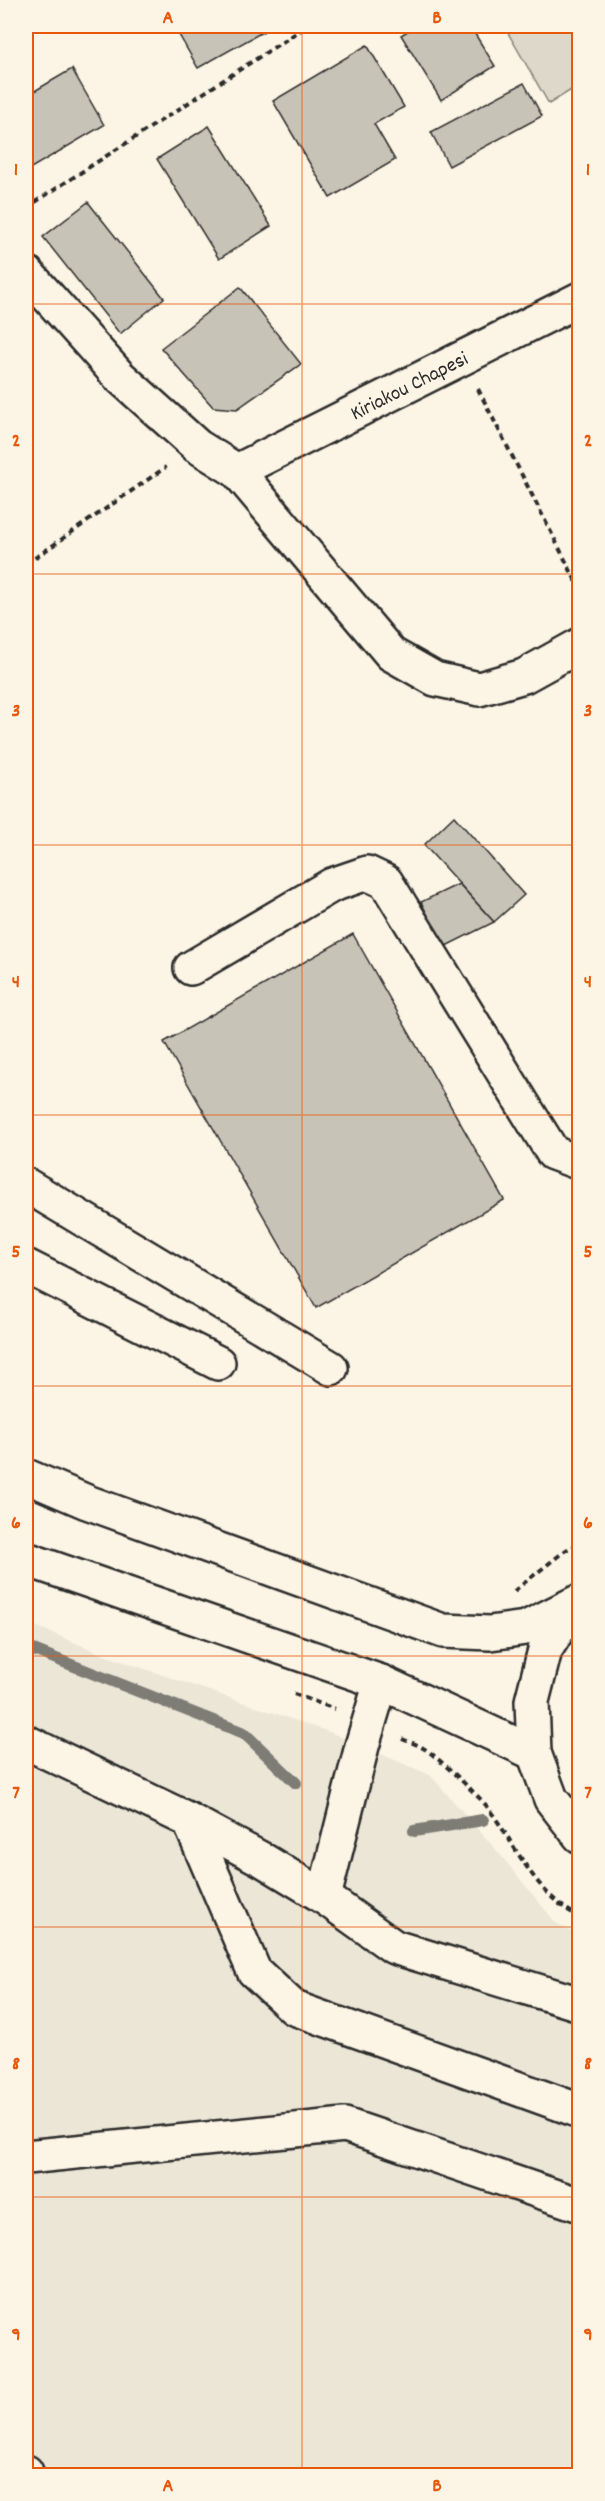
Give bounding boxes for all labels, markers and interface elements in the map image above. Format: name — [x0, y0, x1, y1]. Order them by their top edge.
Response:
text: A — [163, 5, 174, 33]
text: B — [432, 5, 442, 33]
text: 1 — [14, 157, 18, 185]
text: 1 — [586, 157, 590, 185]
street label: Kiriakou Chapesi — [346, 345, 474, 430]
text: 2 — [12, 428, 20, 456]
text: 2 — [584, 428, 592, 456]
text: 3 — [12, 698, 20, 726]
text: 3 — [584, 698, 592, 726]
text: 4 — [12, 969, 20, 997]
text: 4 — [584, 969, 592, 997]
text: 5 — [11, 1239, 21, 1267]
text: 5 — [583, 1239, 593, 1267]
text: 6 — [11, 1510, 21, 1538]
text: 6 — [583, 1510, 593, 1538]
text: 7 — [12, 1780, 20, 1808]
text: 7 — [584, 1780, 592, 1808]
text: 8 — [12, 2051, 20, 2079]
text: 8 — [584, 2051, 592, 2079]
text: 9 — [11, 2322, 21, 2350]
text: 9 — [583, 2322, 593, 2350]
text: A — [163, 2473, 174, 2501]
text: B — [432, 2473, 442, 2501]

